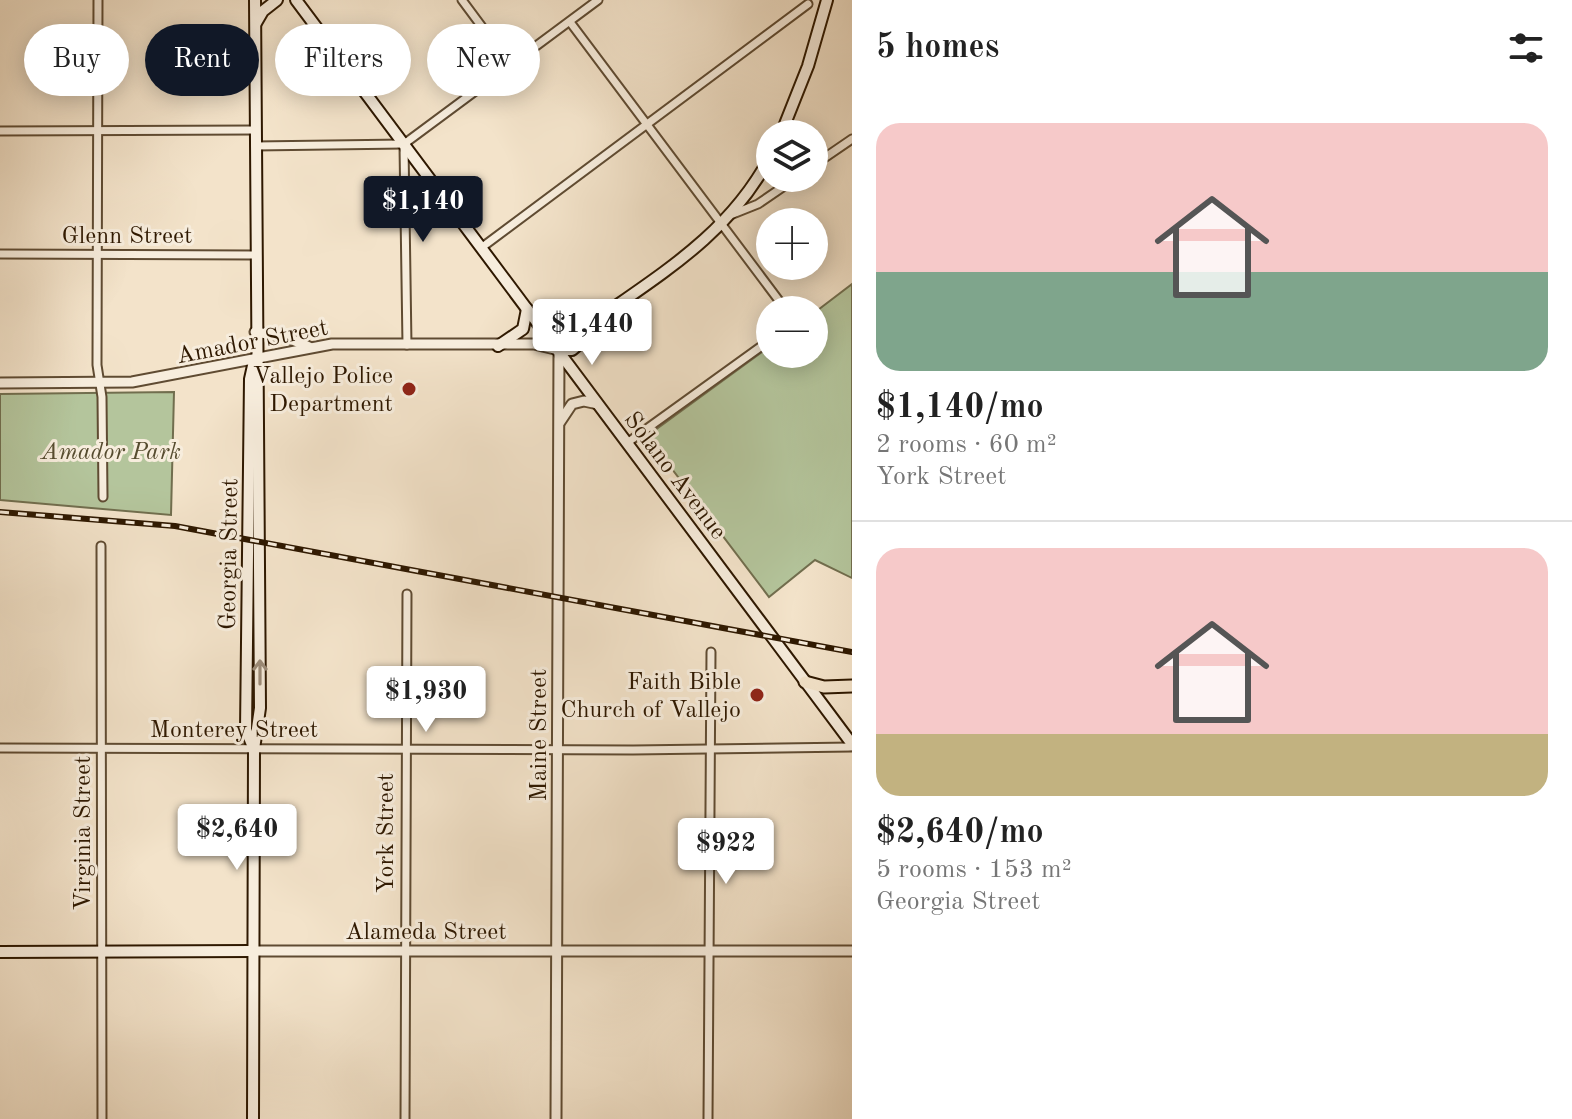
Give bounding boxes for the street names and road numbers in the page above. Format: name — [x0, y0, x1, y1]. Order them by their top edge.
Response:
street label: Glenn Street — [61, 225, 193, 249]
street label: Amador Street — [175, 317, 330, 369]
street label: Solano Avenue — [619, 408, 730, 544]
street label: Georgia Street — [217, 478, 243, 630]
street label: Maine Street — [528, 669, 552, 801]
street label: Monterey Street — [150, 719, 318, 743]
street label: Virginia Street — [72, 756, 96, 910]
street label: York Street — [375, 773, 399, 893]
street label: Alameda Street — [345, 921, 507, 945]

